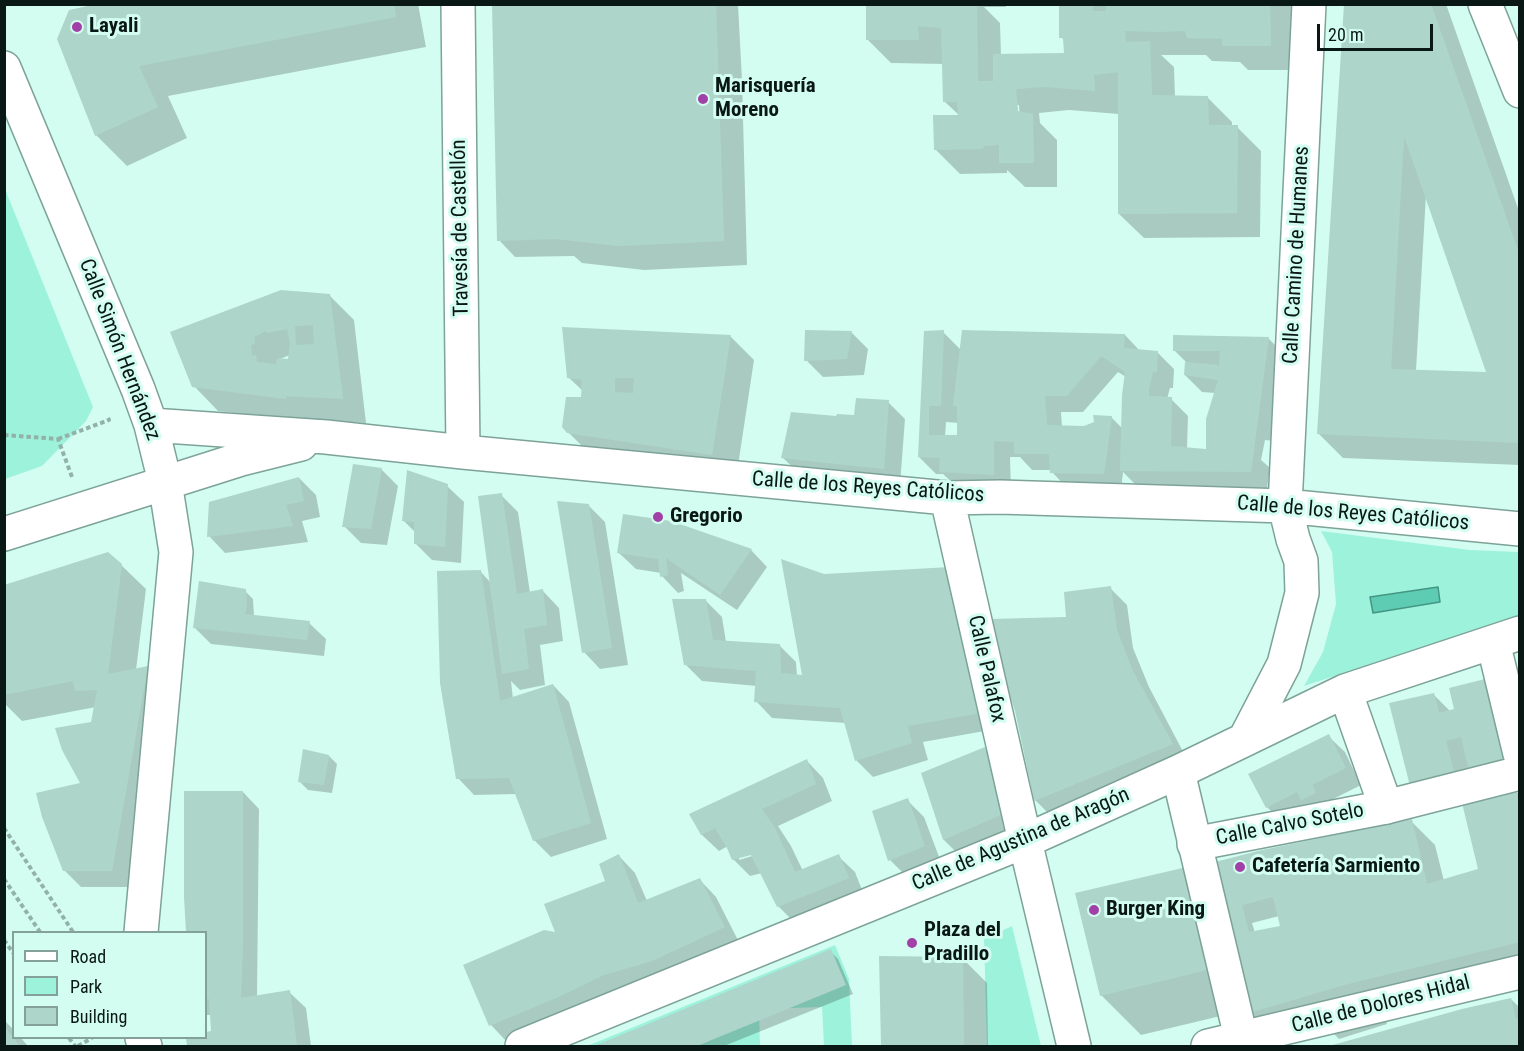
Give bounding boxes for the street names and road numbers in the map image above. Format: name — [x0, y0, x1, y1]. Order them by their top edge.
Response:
street label: Travesía de Castellón — [447, 139, 475, 317]
street label: Calle Camino de Humanes — [1279, 145, 1315, 365]
street label: Calle Simón Hernández — [73, 256, 165, 444]
street label: Calle de los Reyes Católicos — [751, 467, 985, 509]
street label: Calle de los Reyes Católicos — [1236, 491, 1470, 537]
street label: Calle Palafox — [961, 613, 1011, 725]
street label: Calle de Agustina de Aragón — [908, 783, 1134, 897]
street label: Calle Calvo Sotelo — [1214, 798, 1366, 852]
street label: Calle de Dolores Hidal — [1289, 971, 1473, 1039]

